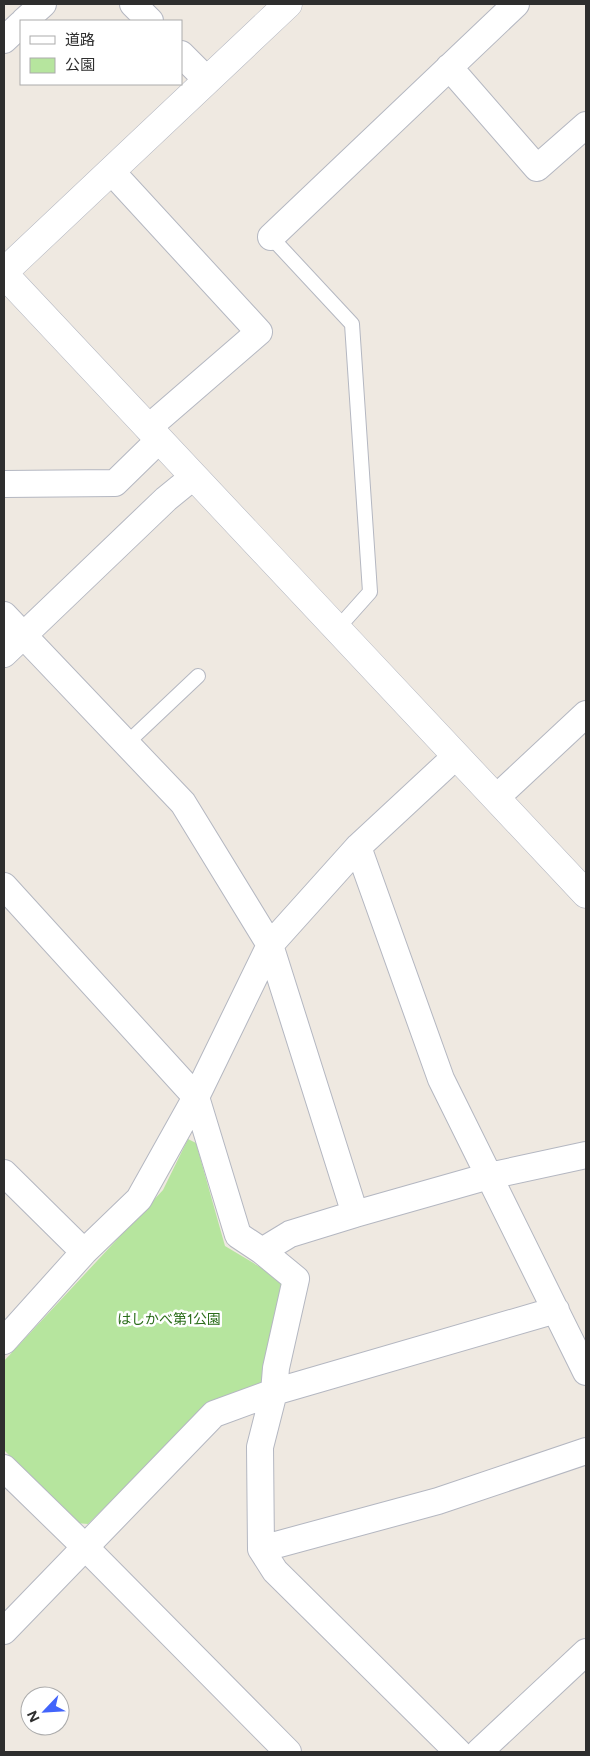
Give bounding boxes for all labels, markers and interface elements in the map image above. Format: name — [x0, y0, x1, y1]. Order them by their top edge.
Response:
legend — [20, 20, 182, 85]
text: 道路 — [65, 31, 95, 49]
text: 公園 — [65, 56, 95, 74]
park label: はしかべ第1公園 — [117, 1311, 221, 1328]
north arrow — [20, 1686, 70, 1736]
text: N — [24, 1708, 44, 1725]

